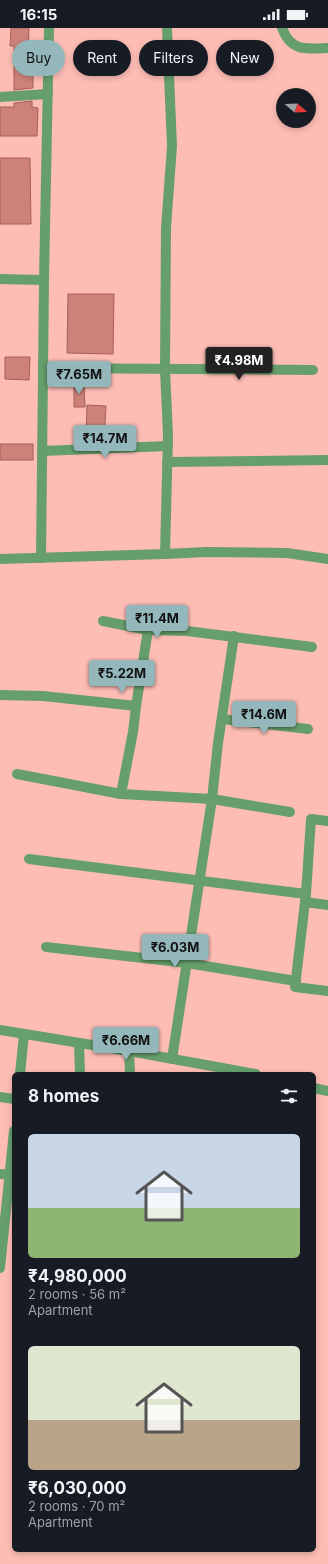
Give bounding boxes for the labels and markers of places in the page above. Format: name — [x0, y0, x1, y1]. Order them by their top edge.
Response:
pin: ₹4.98M — [206, 347, 272, 381]
pin: ₹7.65M — [46, 361, 112, 395]
pin: ₹14.7M — [72, 425, 138, 459]
pin: ₹11.4M — [124, 605, 190, 639]
pin: ₹5.22M — [89, 660, 155, 694]
pin: ₹14.6M — [231, 701, 297, 735]
pin: ₹6.03M — [142, 934, 208, 968]
pin: ₹6.66M — [93, 1027, 159, 1061]

